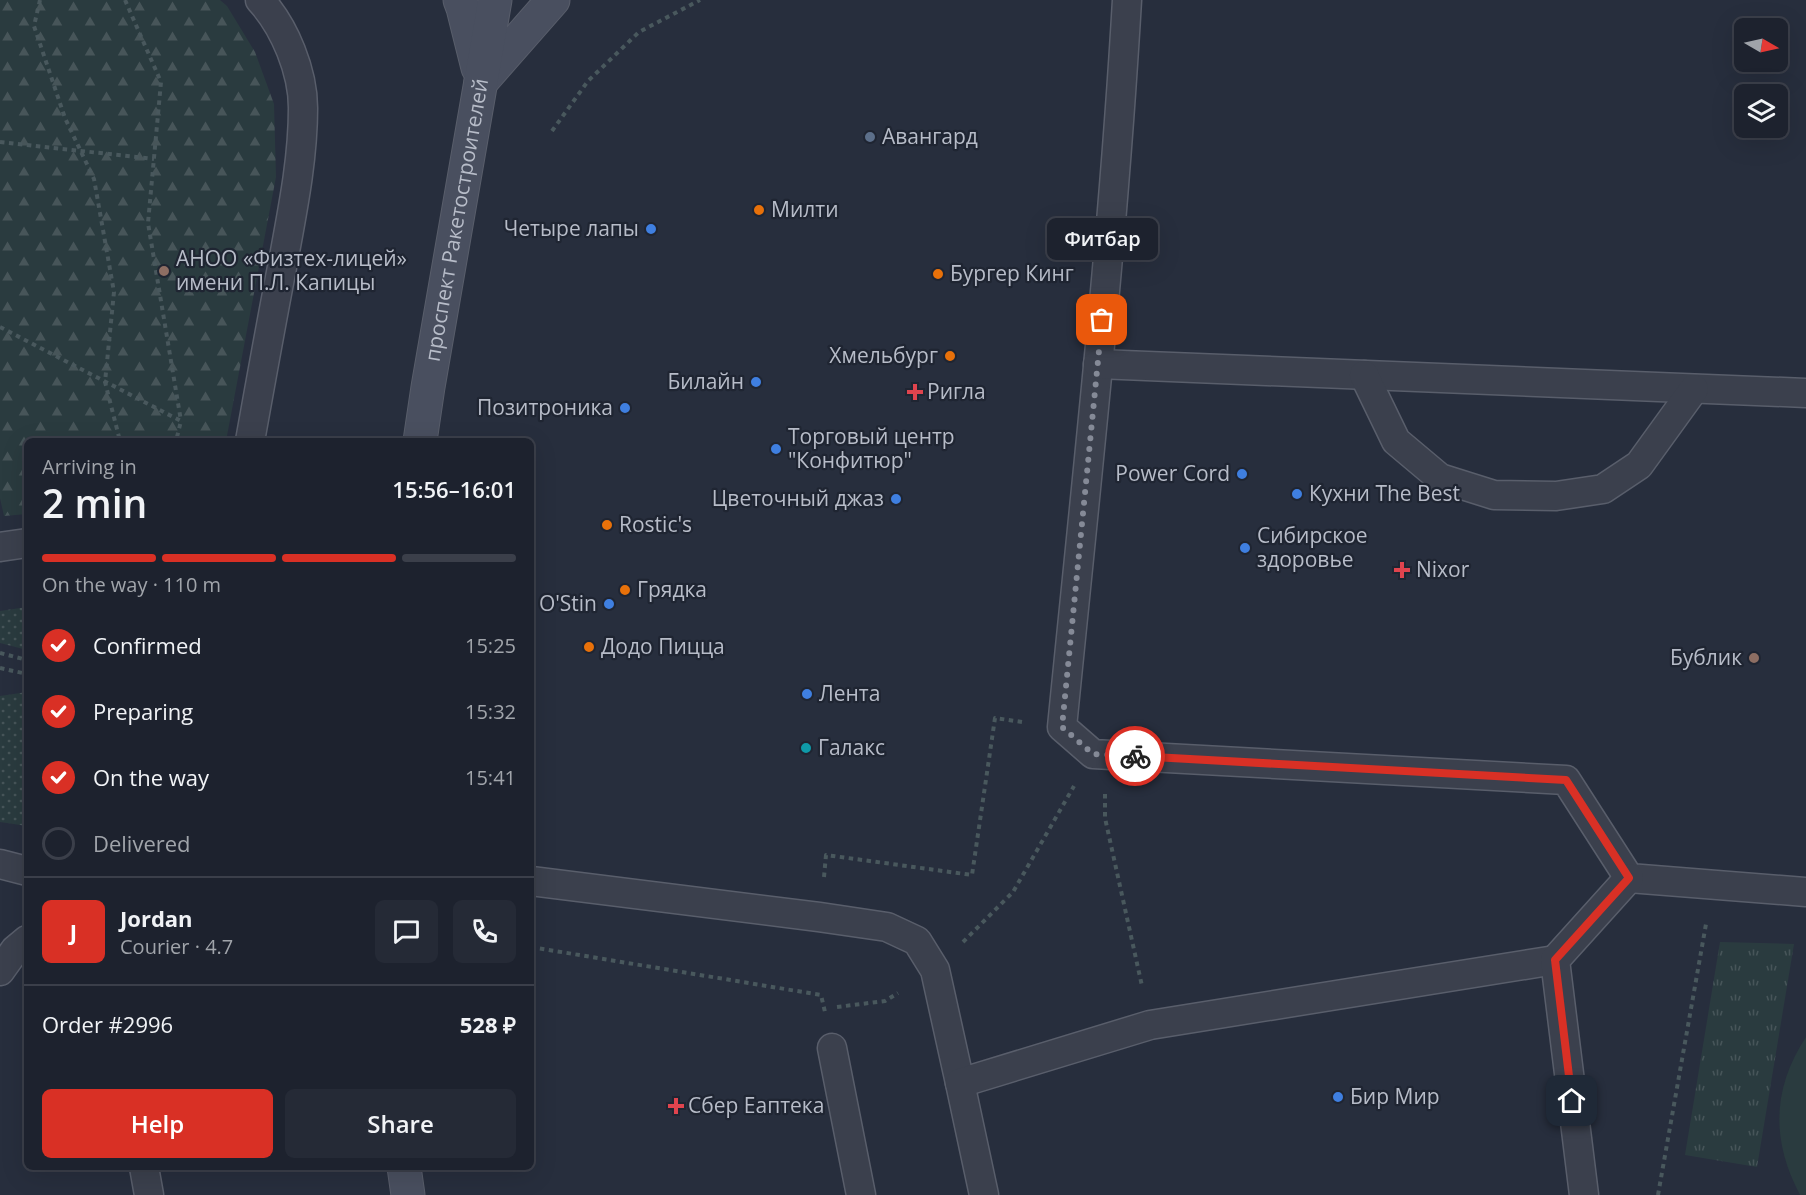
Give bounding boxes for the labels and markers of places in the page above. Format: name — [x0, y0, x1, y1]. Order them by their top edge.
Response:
place label: Авангард — [882, 122, 978, 150]
marker: Авангард — [863, 130, 877, 144]
place label: Милти — [771, 195, 839, 223]
marker: Милти — [752, 203, 766, 217]
place label: Четыре лапы — [504, 214, 639, 242]
callout: Фитбар — [1046, 218, 1158, 260]
marker: Четыре лапы — [644, 222, 658, 236]
place label: АНОО «Физтех-лицей» имени П.Л. Капицы — [176, 244, 407, 296]
place label: Бургер Кинг — [950, 259, 1074, 287]
marker: АНОО «Физтех-лицей» имени П.Л. Капицы — [157, 264, 171, 278]
marker: Бургер Кинг — [931, 267, 945, 281]
pin — [1076, 294, 1127, 345]
place label: Хмельбург — [829, 341, 938, 369]
marker: Хмельбург — [943, 349, 957, 363]
place label: Билайн — [667, 367, 744, 395]
marker: Билайн — [749, 375, 763, 389]
place label: Ригла — [927, 377, 986, 405]
marker: Ригла — [908, 385, 922, 399]
place label: Позитроника — [477, 393, 613, 421]
marker: Позитроника — [618, 401, 632, 415]
place label: Торговый центр "Конфитюр" — [788, 422, 955, 474]
marker: Торговый центр "Конфитюр" — [769, 442, 783, 456]
place label: Power Cord — [1115, 459, 1230, 487]
marker: Power Cord — [1235, 467, 1249, 481]
place label: Кухни The Best — [1309, 479, 1460, 507]
place label: Цветочный джаз — [712, 484, 884, 512]
marker: Кухни The Best — [1290, 487, 1304, 501]
marker: Цветочный джаз — [889, 492, 903, 506]
place label: Rostic's — [619, 510, 692, 538]
marker: Rostic's — [600, 518, 614, 532]
place label: Сибирское здоровье — [1257, 521, 1368, 573]
marker: Сибирское здоровье — [1238, 541, 1252, 555]
place label: Nixor — [1416, 555, 1470, 583]
marker: Nixor — [1393, 561, 1411, 579]
place label: Грядка — [637, 575, 707, 603]
marker: Грядка — [618, 583, 632, 597]
place label: O'Stin — [539, 589, 597, 617]
marker: O'Stin — [602, 597, 616, 611]
place label: Додо Пицца — [601, 632, 725, 660]
marker: Додо Пицца — [582, 640, 596, 654]
place label: Бублик — [1670, 643, 1742, 671]
marker: Бублик — [1747, 651, 1761, 665]
place label: Лента — [819, 679, 880, 707]
marker: Лента — [800, 687, 814, 701]
place label: Галакс — [818, 733, 885, 761]
marker: Галакс — [799, 741, 813, 755]
pin — [1546, 1075, 1597, 1126]
place label: Бир Мир — [1350, 1082, 1440, 1110]
marker: Бир Мир — [1331, 1090, 1345, 1104]
place label: Сбер Еаптека — [688, 1091, 824, 1119]
marker: Сбер Еаптека — [669, 1099, 683, 1113]

